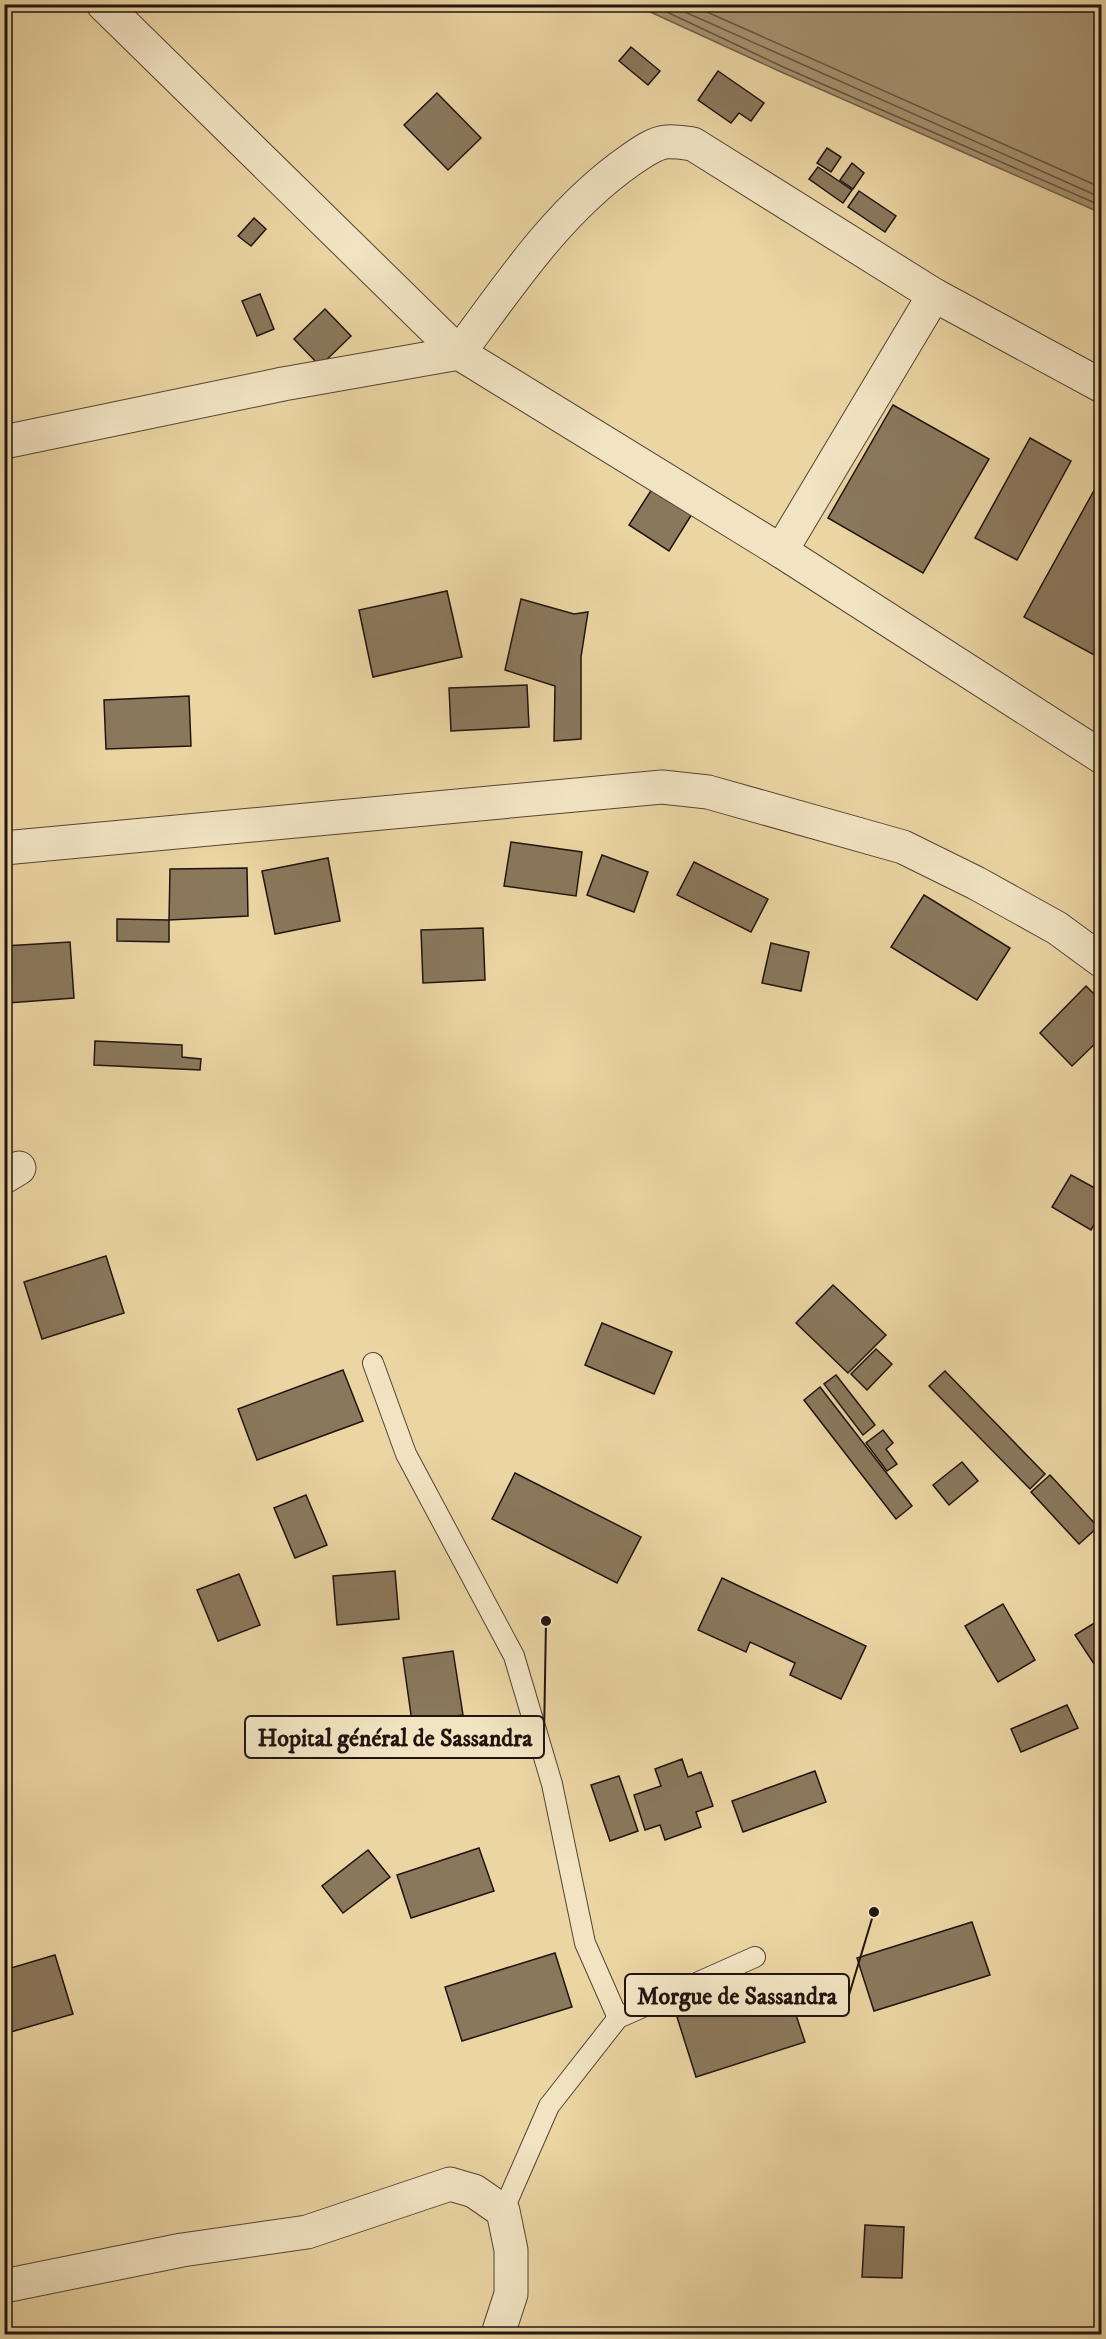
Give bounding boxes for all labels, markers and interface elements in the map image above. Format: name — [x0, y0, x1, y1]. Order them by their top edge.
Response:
callout: Hopital général de Sassandra — [245, 1716, 544, 1758]
text: Hopital général de Sassandra — [258, 1724, 533, 1754]
callout: Morgue de Sassandra — [625, 1974, 849, 2016]
text: Morgue de Sassandra — [637, 1982, 838, 2012]

